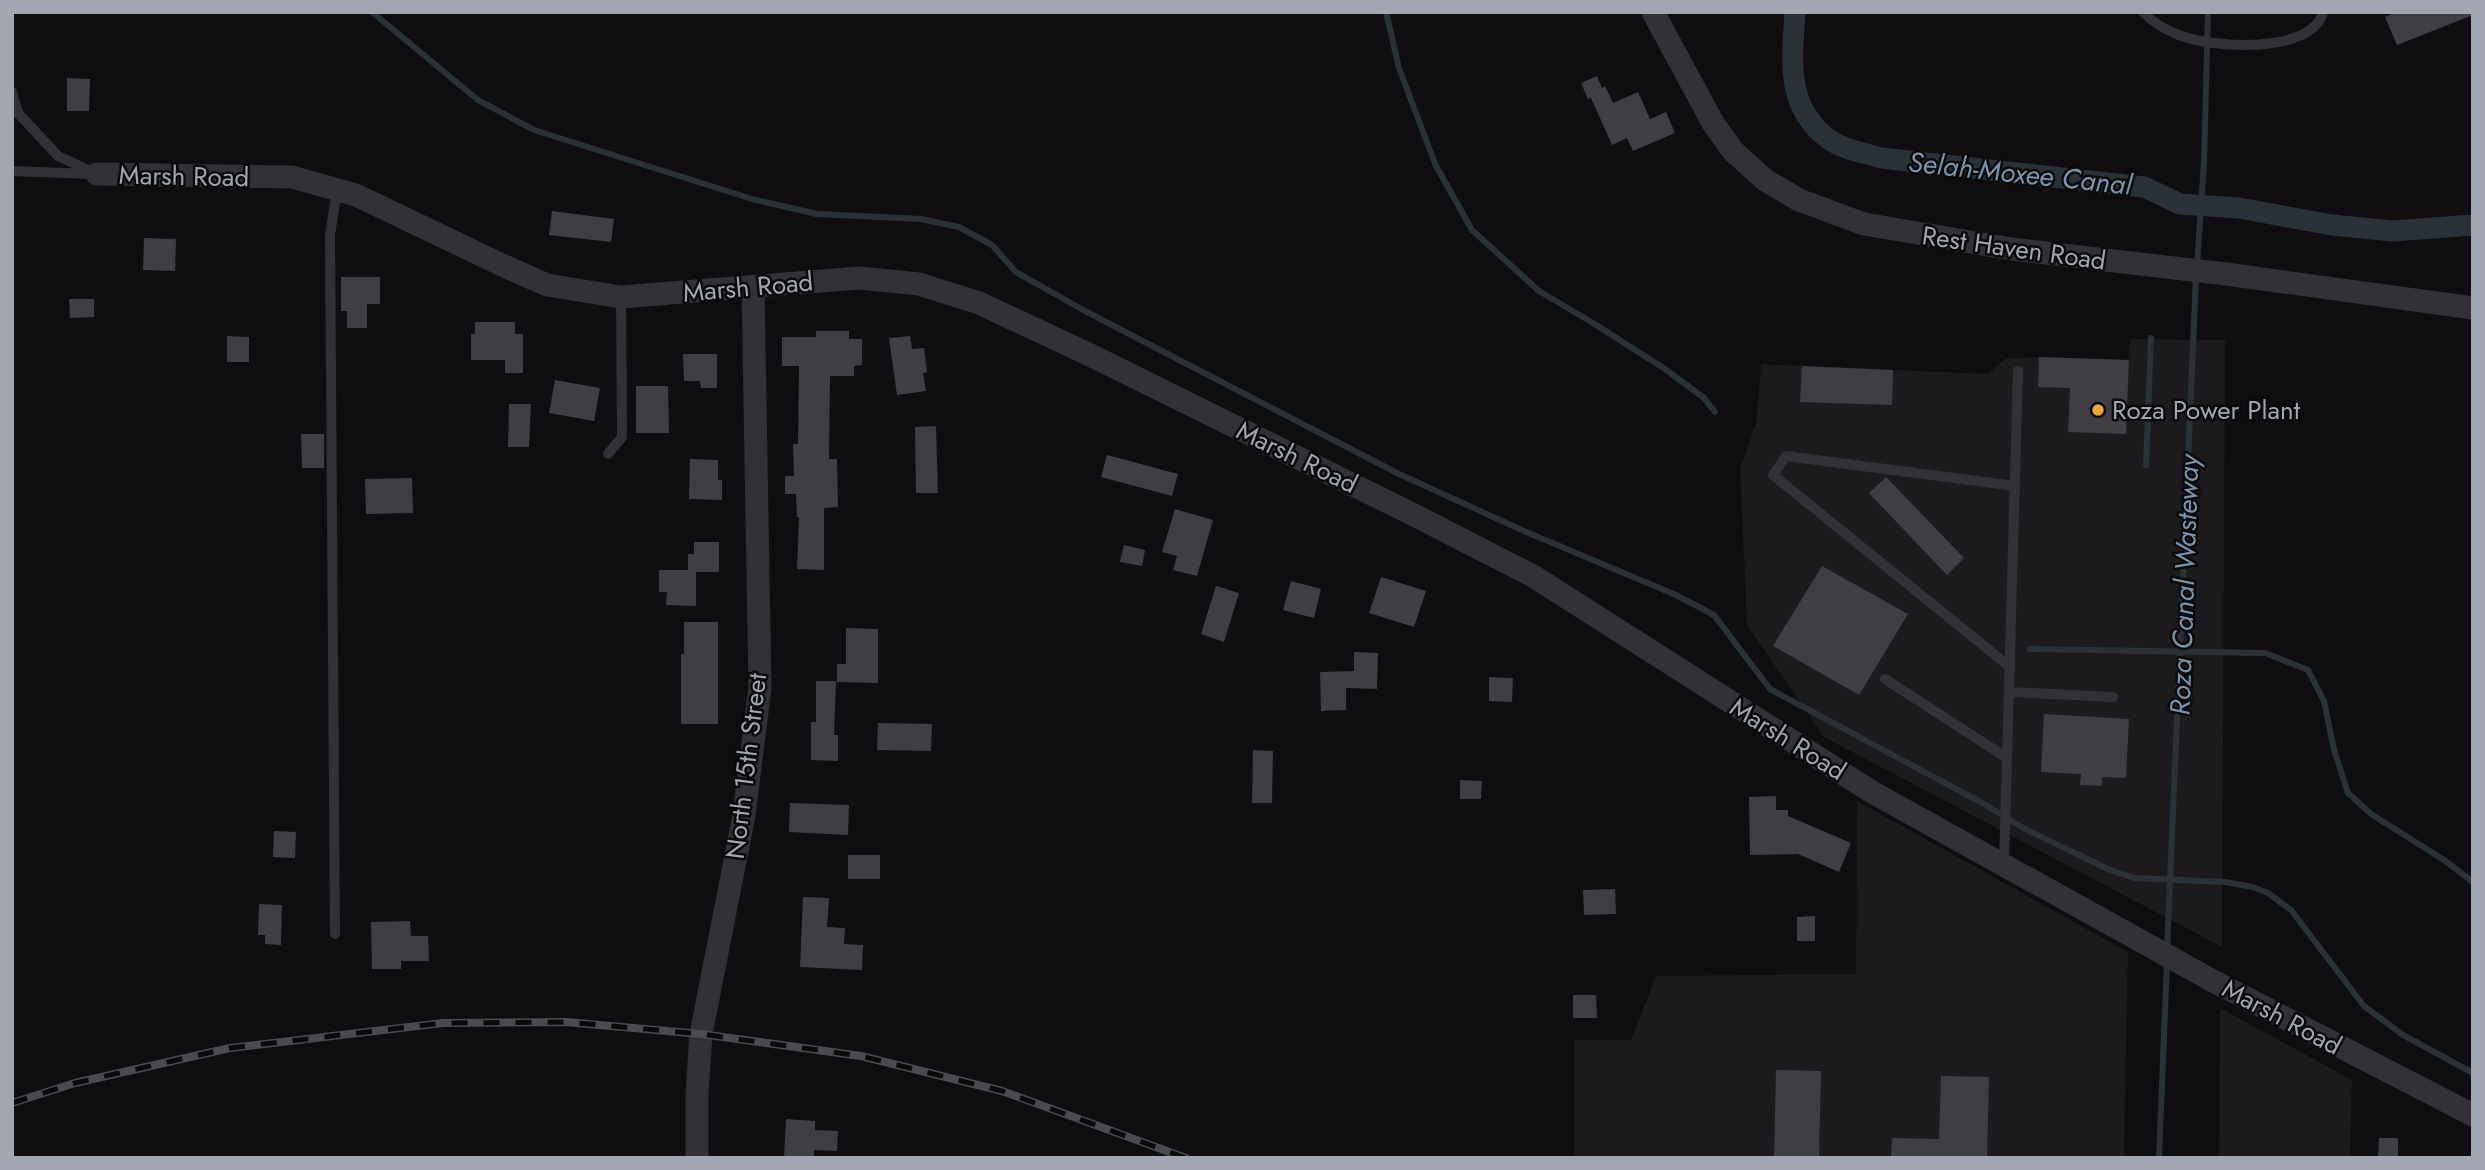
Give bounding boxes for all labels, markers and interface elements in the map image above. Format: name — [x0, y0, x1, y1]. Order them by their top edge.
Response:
water label: Selah-Moxee Canal — [1906, 141, 2135, 206]
street label: Marsh Road — [118, 156, 250, 196]
street label: Rest Haven Road — [1920, 216, 2108, 280]
street label: Marsh Road — [681, 262, 815, 312]
place label: Roza Power Plant — [2112, 391, 2301, 429]
marker: Roza Power Plant — [2090, 402, 2106, 418]
street label: Marsh Road — [1230, 411, 1364, 503]
water label: Roza Canal Wasteway — [2159, 452, 2210, 716]
street label: North 15th Street — [716, 670, 776, 861]
street label: Marsh Road — [1723, 688, 1853, 790]
street label: Marsh Road — [2215, 970, 2349, 1064]

